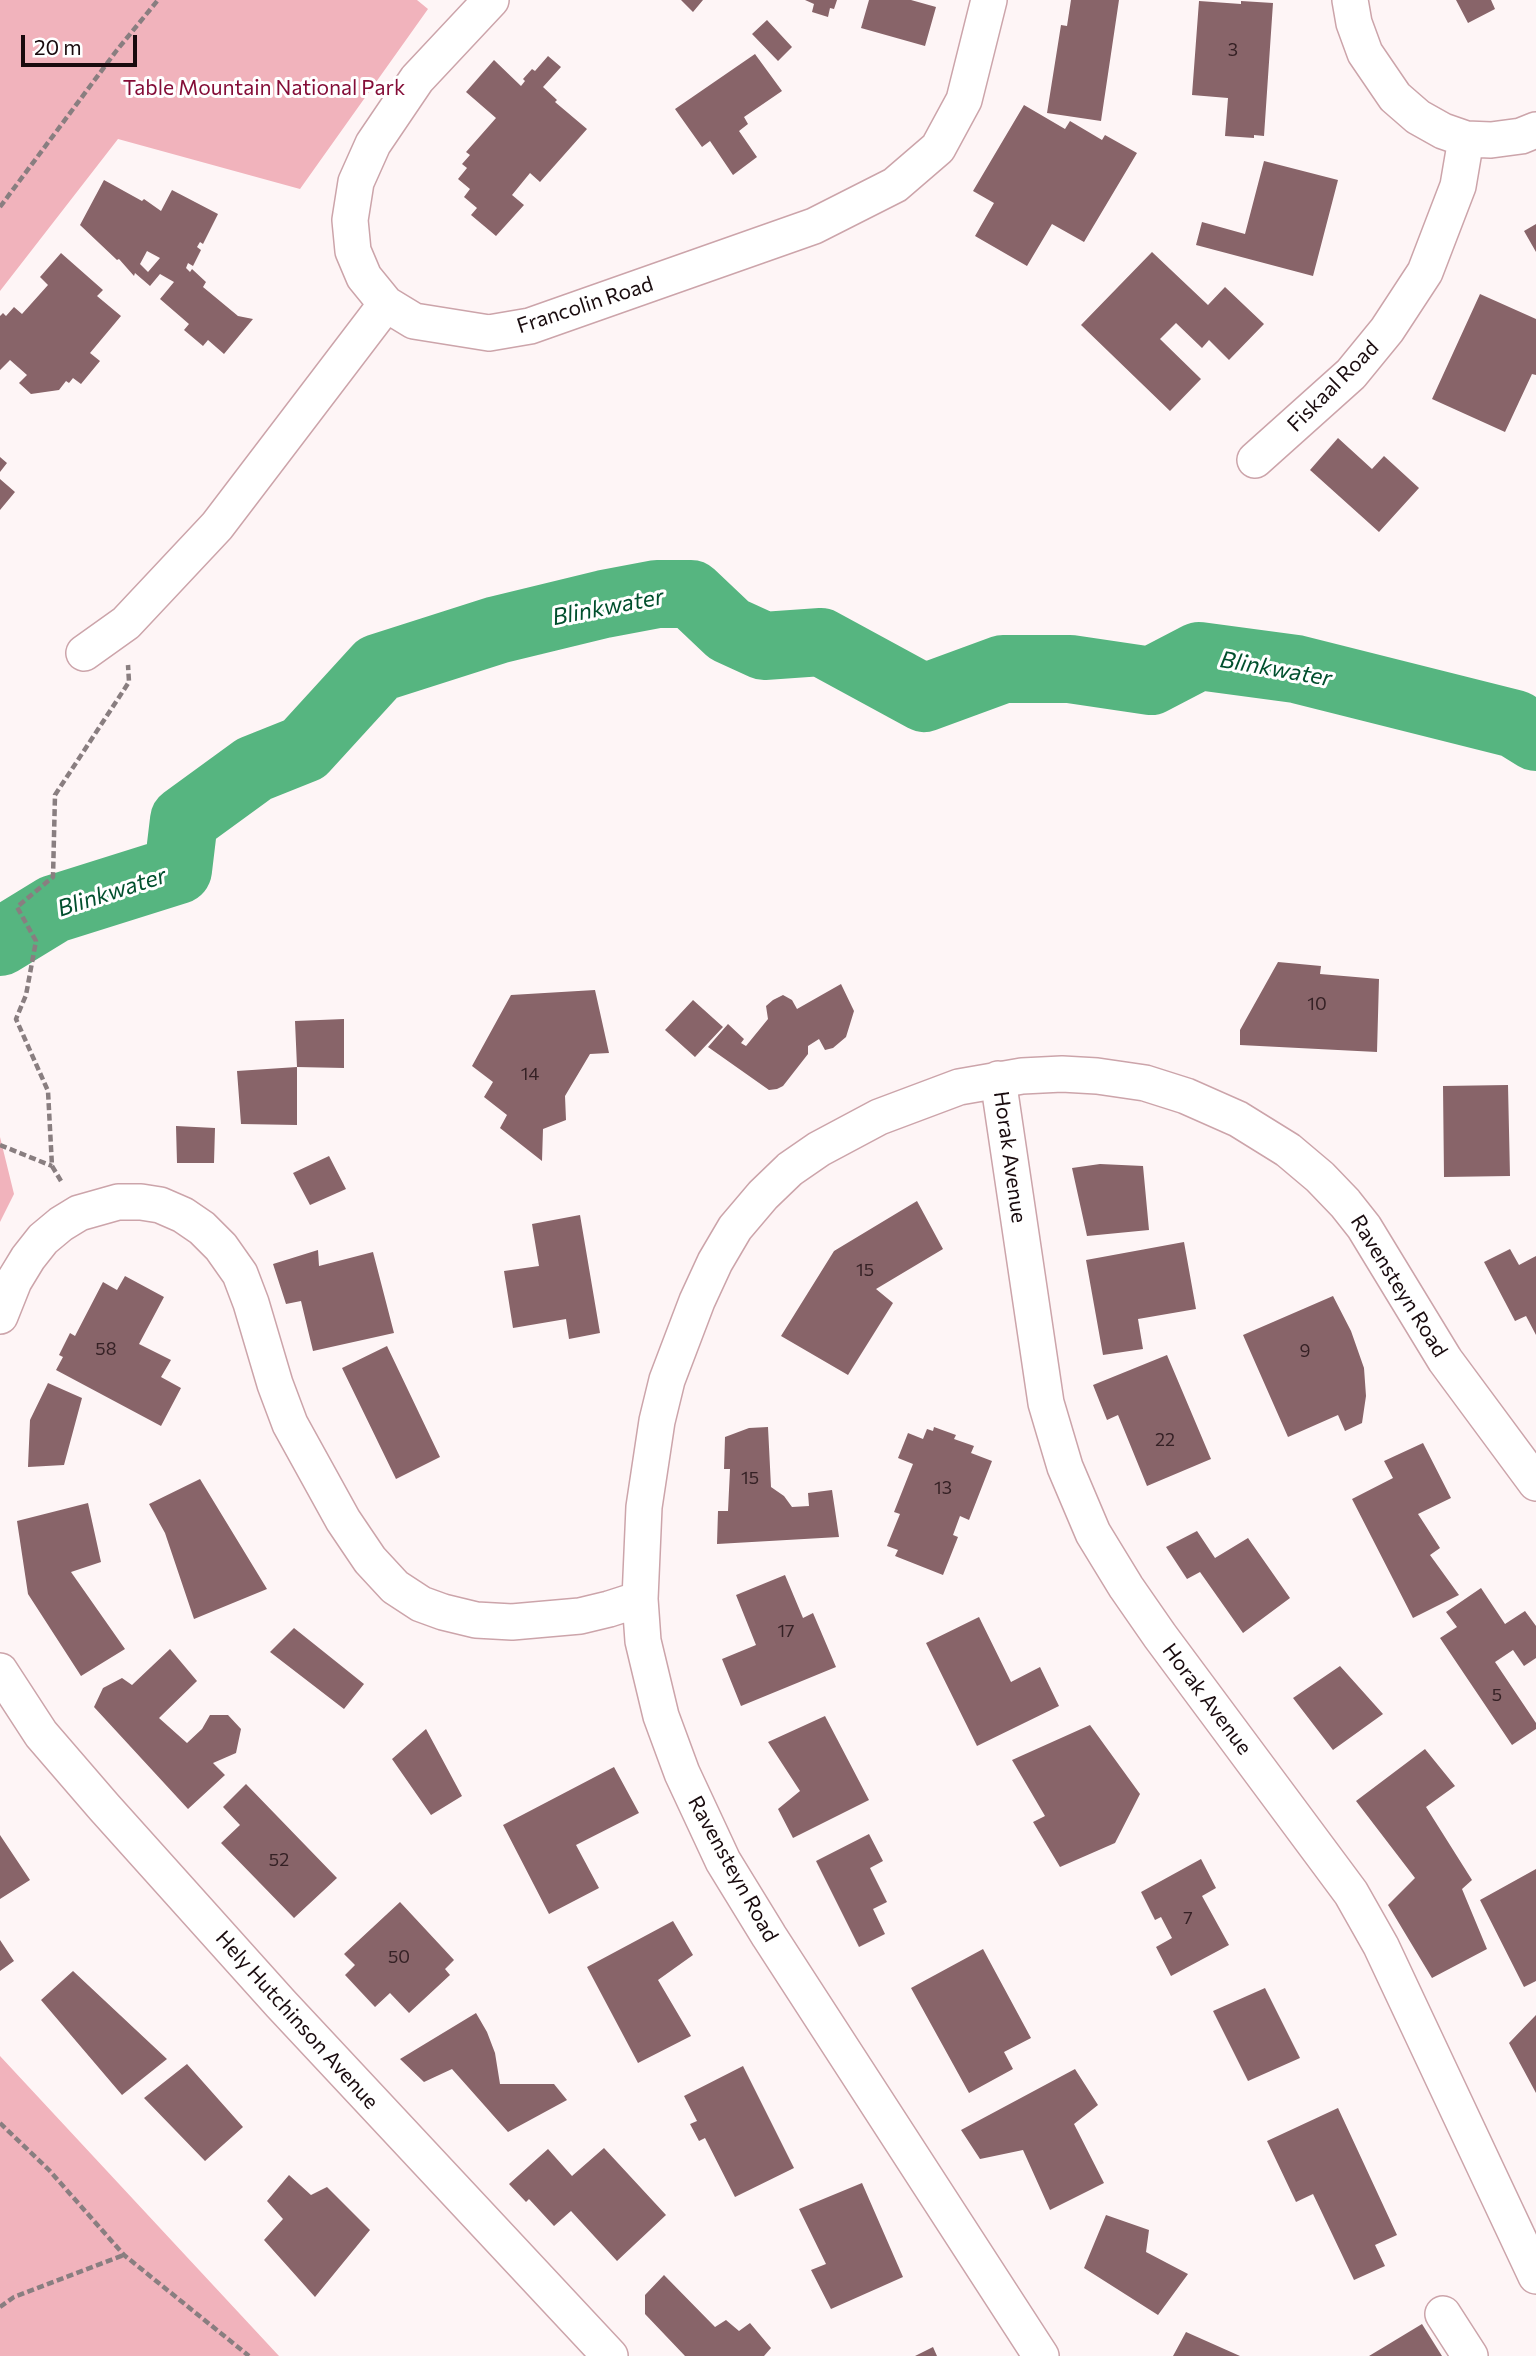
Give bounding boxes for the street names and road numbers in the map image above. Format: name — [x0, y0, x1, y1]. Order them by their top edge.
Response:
street label: Francolin Road — [514, 271, 656, 339]
street label: Fiskaal Road — [1282, 335, 1384, 437]
street label: Horak Avenue — [988, 1089, 1032, 1225]
street label: Ravensteyn Road — [1345, 1210, 1453, 1362]
street label: Horak Avenue — [1157, 1638, 1257, 1760]
street label: Ravensteyn Road — [682, 1792, 784, 1946]
street label: Hely Hutchinson Avenue — [210, 1926, 384, 2114]

